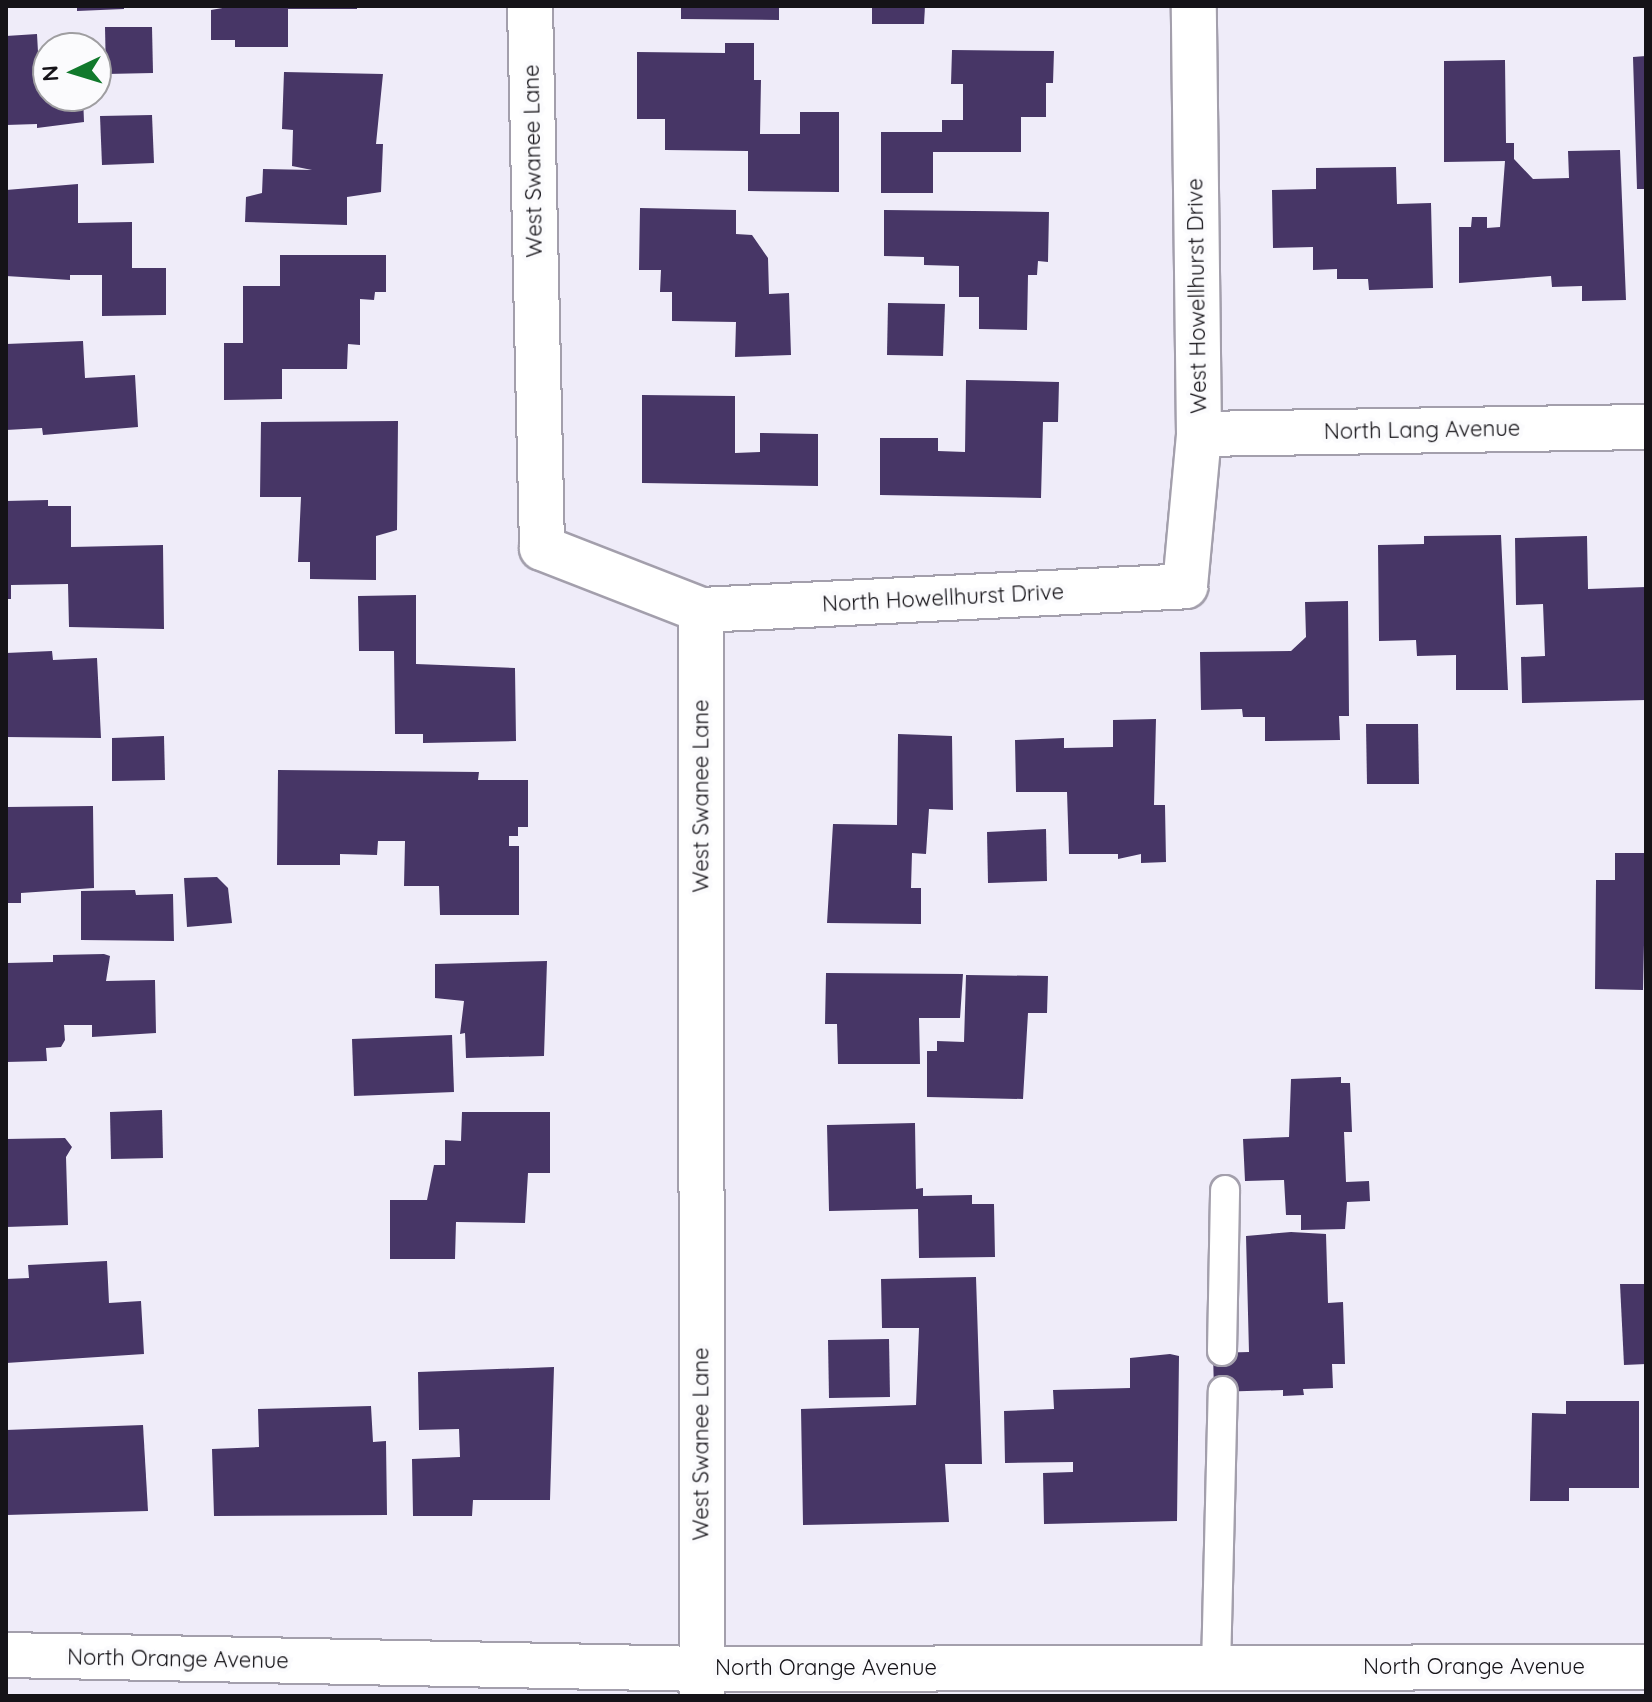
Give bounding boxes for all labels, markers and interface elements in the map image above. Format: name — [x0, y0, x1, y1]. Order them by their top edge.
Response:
north arrow — [32, 32, 112, 112]
text: N — [36, 64, 65, 83]
street label: West Swanee Lane — [518, 64, 548, 258]
street label: West Howellhurst Drive — [1182, 178, 1212, 414]
street label: North Lang Avenue — [1324, 415, 1520, 445]
street label: North Howellhurst Drive — [821, 578, 1065, 618]
street label: West Swanee Lane — [688, 699, 714, 893]
street label: West Swanee Lane — [688, 1347, 714, 1541]
street label: North Orange Avenue — [67, 1644, 289, 1674]
street label: North Orange Avenue — [1363, 1654, 1585, 1680]
street label: North Orange Avenue — [715, 1655, 937, 1681]

